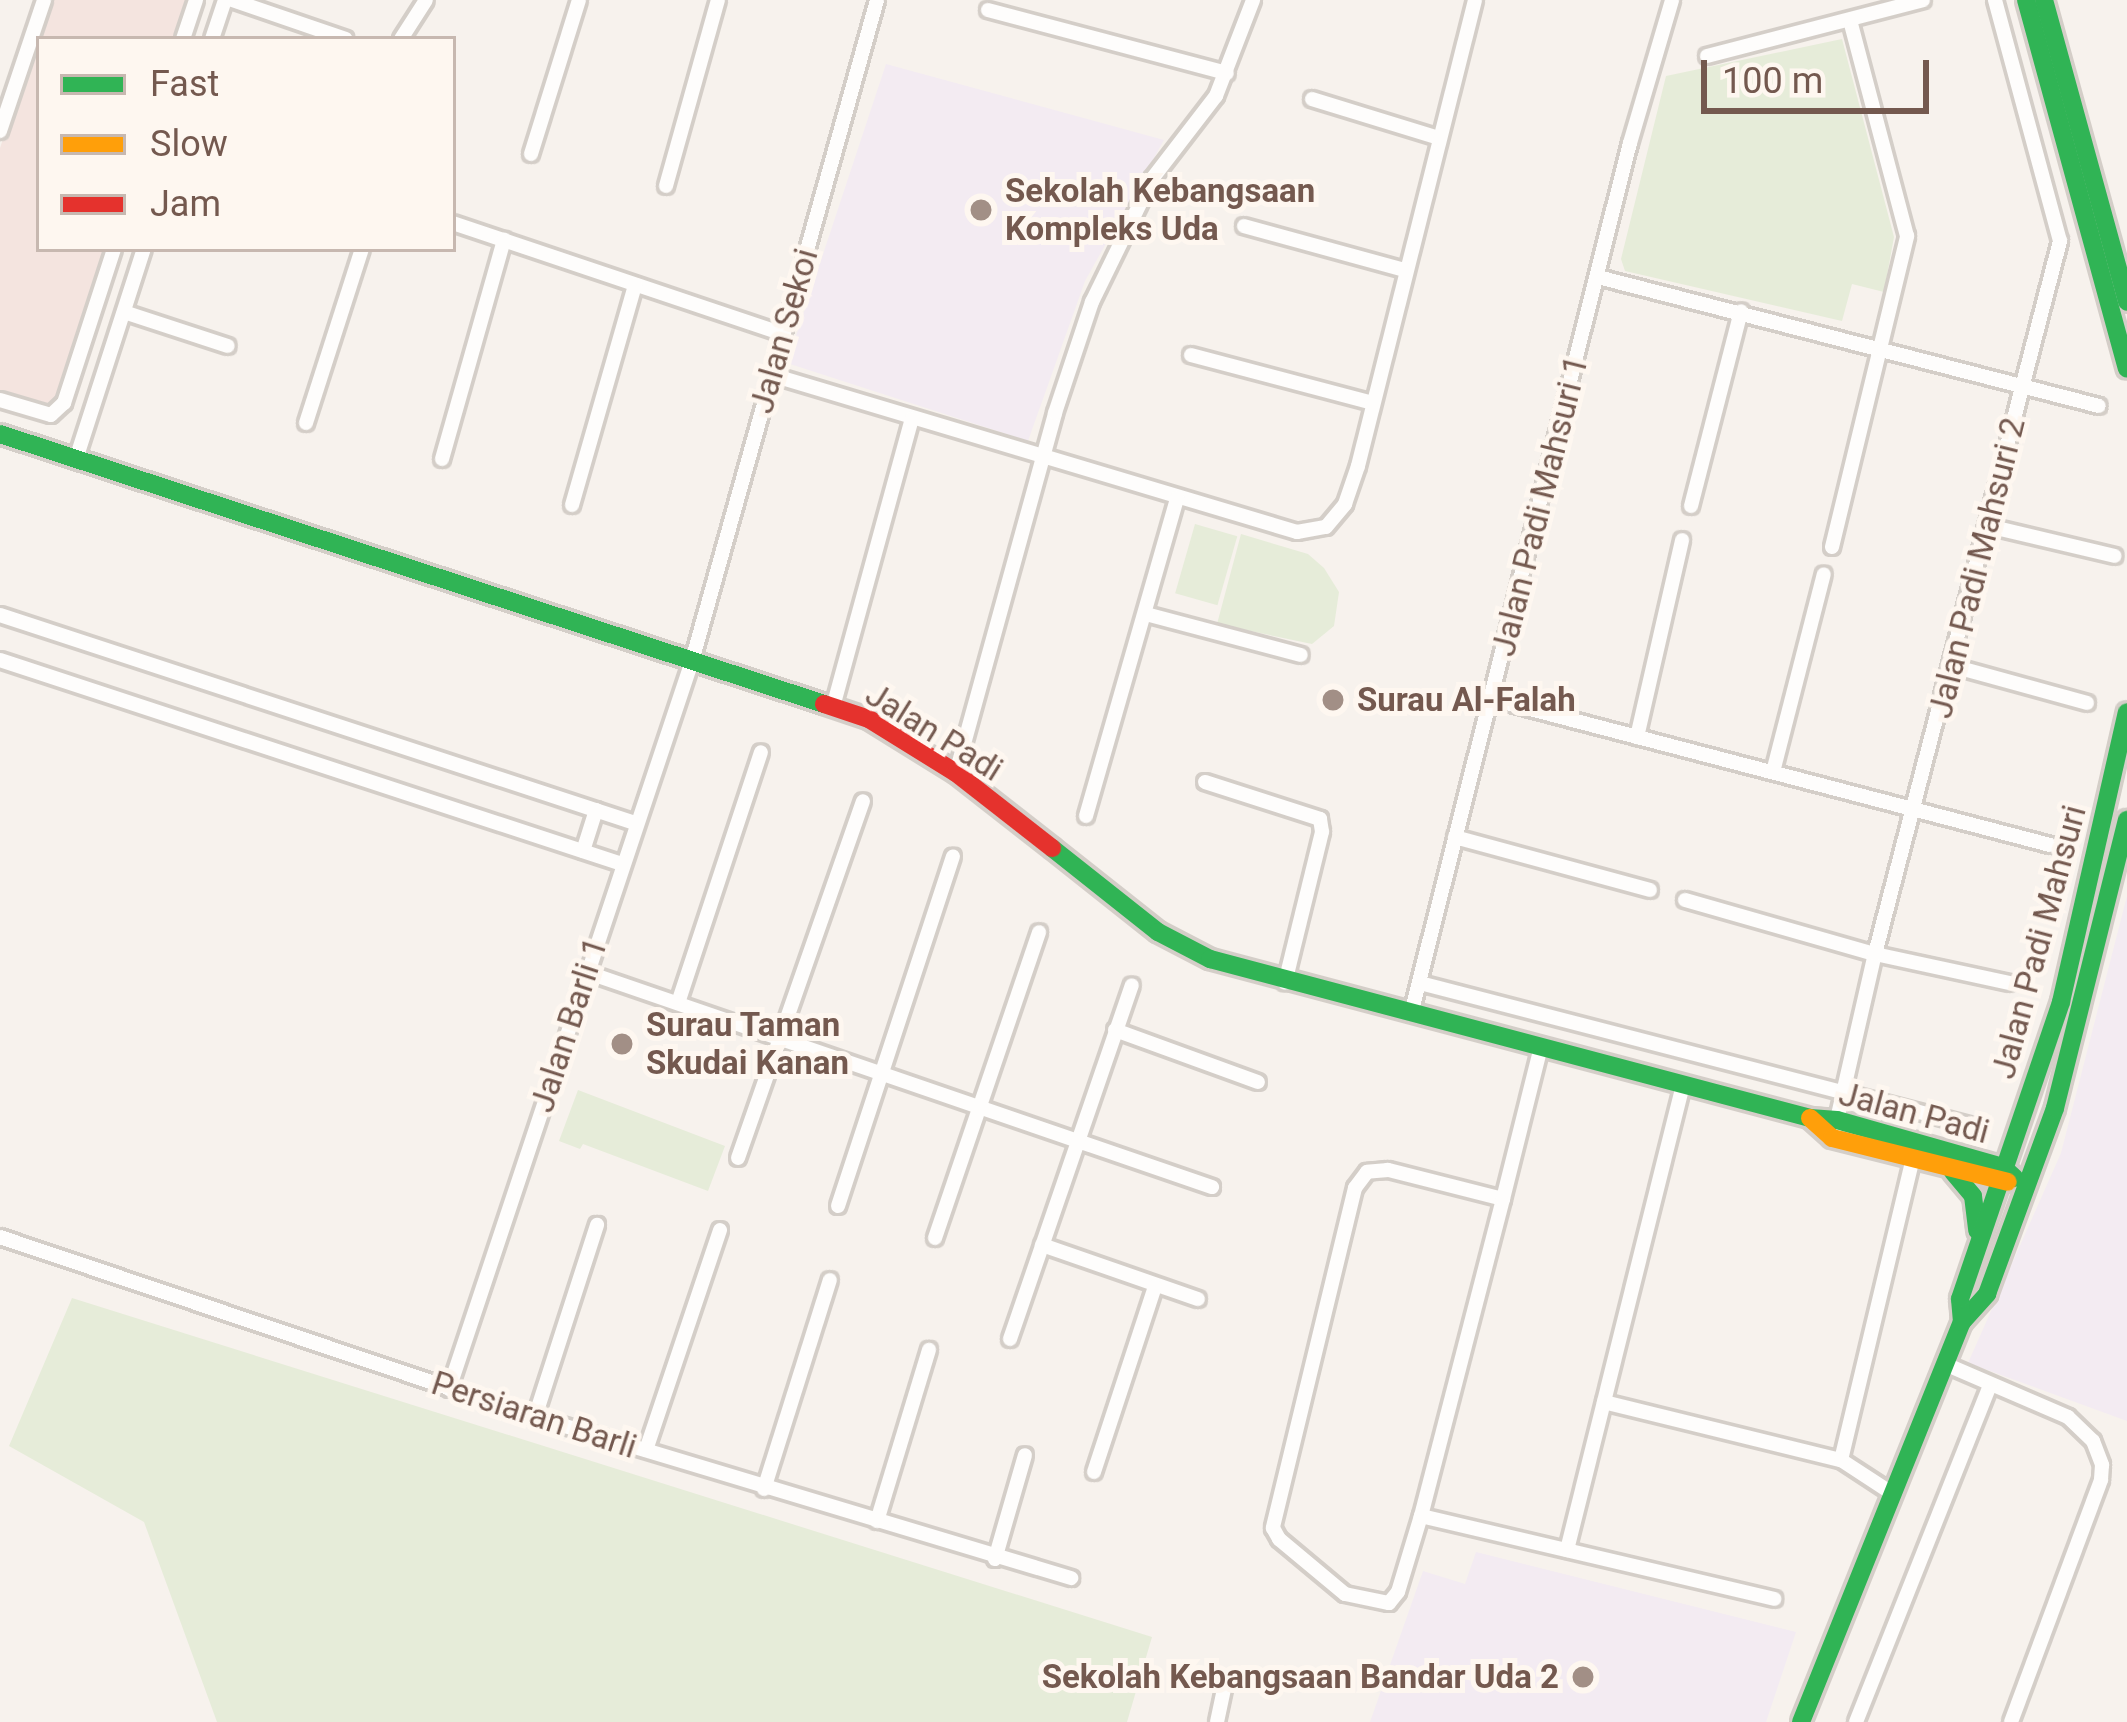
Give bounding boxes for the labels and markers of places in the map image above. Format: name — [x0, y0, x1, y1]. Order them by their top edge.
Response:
place label: Sekolah Kebangsaan Kompleks Uda — [1005, 171, 1315, 249]
marker: Sekolah Kebangsaan Kompleks Uda — [968, 197, 994, 223]
place label: Surau Al-Falah — [1357, 680, 1576, 720]
marker: Surau Al-Falah — [1320, 687, 1346, 713]
place label: Surau Taman Skudai Kanan — [646, 1005, 849, 1083]
marker: Surau Taman Skudai Kanan — [609, 1031, 635, 1057]
place label: Sekolah Kebangsaan Bandar Uda 2 — [1042, 1657, 1559, 1697]
marker: Sekolah Kebangsaan Bandar Uda 2 — [1570, 1664, 1596, 1690]

